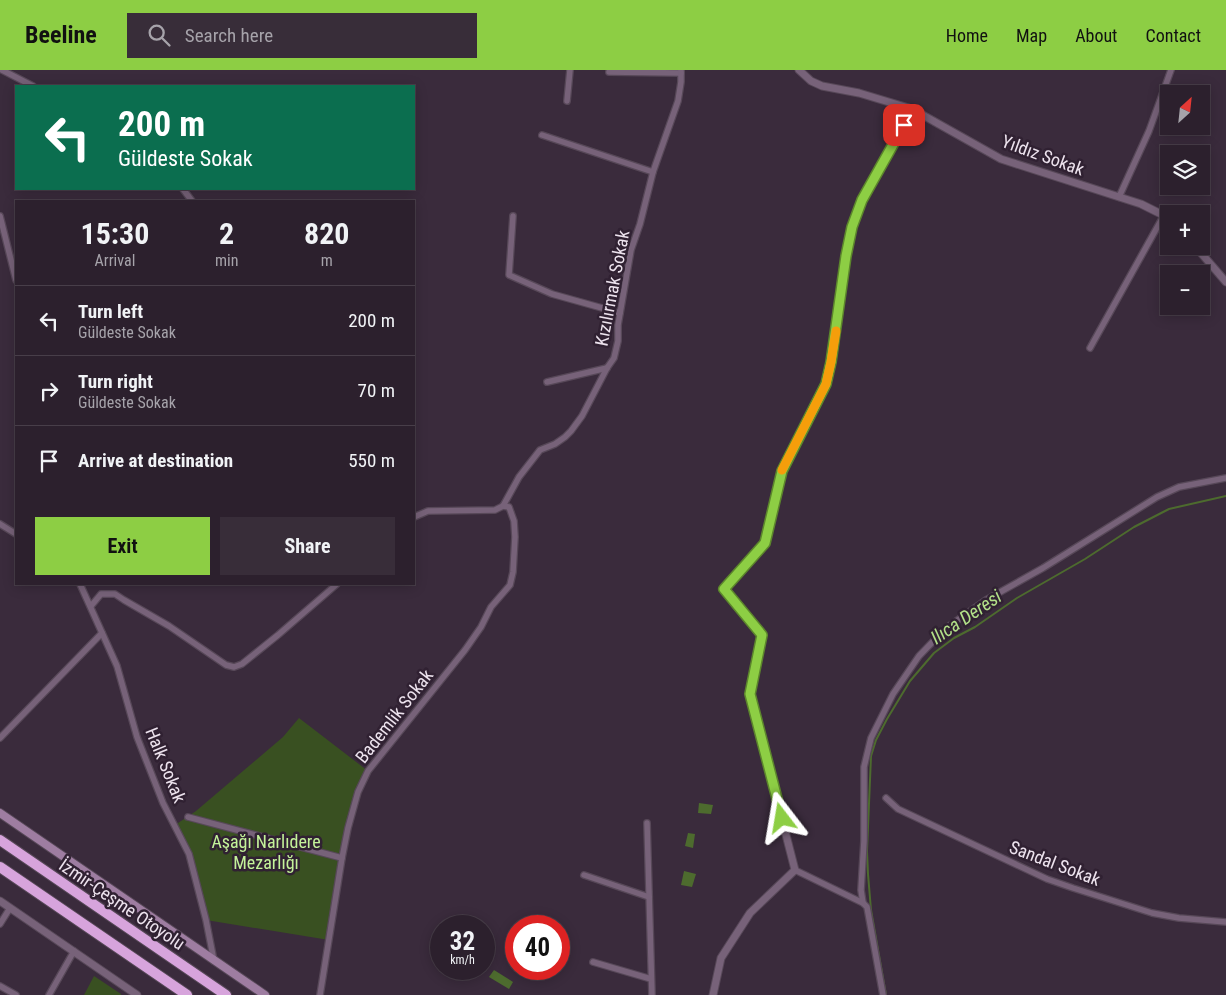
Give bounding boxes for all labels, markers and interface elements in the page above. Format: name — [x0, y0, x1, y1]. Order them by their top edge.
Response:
search box — [127, 13, 477, 58]
text: Beeline — [25, 21, 97, 49]
icon: search — [145, 21, 173, 49]
text: Search here — [185, 24, 273, 47]
text: Home — [946, 25, 988, 46]
text: Map — [1016, 25, 1047, 46]
text: About — [1075, 25, 1117, 46]
text: Contact — [1145, 25, 1201, 46]
north arrow — [1160, 85, 1210, 135]
map controls — [1160, 85, 1210, 315]
text: 200 m — [118, 104, 205, 145]
pin — [883, 104, 925, 146]
icon: left — [35, 105, 100, 170]
icon: arrive — [890, 111, 918, 139]
street label: Yıldız Sokak — [999, 130, 1087, 180]
button: layers — [1160, 145, 1210, 195]
text: Güldeste Sokak — [118, 146, 253, 171]
button: + — [1160, 205, 1210, 255]
text: 15:30 — [81, 216, 149, 251]
text: 2 — [219, 216, 234, 251]
text: 820 — [304, 216, 349, 251]
street label: Kızılırmak Sokak — [590, 228, 634, 348]
text: Arrival — [95, 251, 135, 270]
text: min — [215, 251, 238, 270]
text: m — [321, 251, 333, 270]
button: − — [1160, 265, 1210, 315]
text: Turn left — [78, 300, 143, 323]
icon: left — [35, 307, 63, 335]
text: 200 m — [348, 309, 395, 332]
text: Güldeste Sokak — [78, 323, 176, 342]
text: Turn right — [78, 370, 153, 393]
icon: right — [35, 377, 63, 405]
text: 70 m — [358, 379, 395, 402]
text: Güldeste Sokak — [78, 393, 176, 412]
icon: arrive — [35, 447, 63, 475]
text: Arrive at destination — [78, 449, 233, 472]
text: 550 m — [348, 449, 395, 472]
button: Exit — [35, 517, 210, 575]
button: Share — [220, 517, 395, 575]
water label: Ilıca Deresi — [926, 584, 1007, 649]
street label: Bademlik Sokak — [351, 665, 437, 767]
street label: Halk Sokak — [141, 724, 191, 806]
position arrow — [755, 791, 807, 843]
park label: Aşağı Narlıdere Mezarlığı — [211, 831, 321, 873]
street label: Sandal Sokak — [1007, 836, 1103, 890]
street label: İzmir-Çeşme Otoyolu — [55, 854, 189, 954]
speed limit sign: 40 — [505, 915, 570, 980]
text: 32 — [450, 927, 475, 956]
text: km/h — [450, 953, 475, 967]

